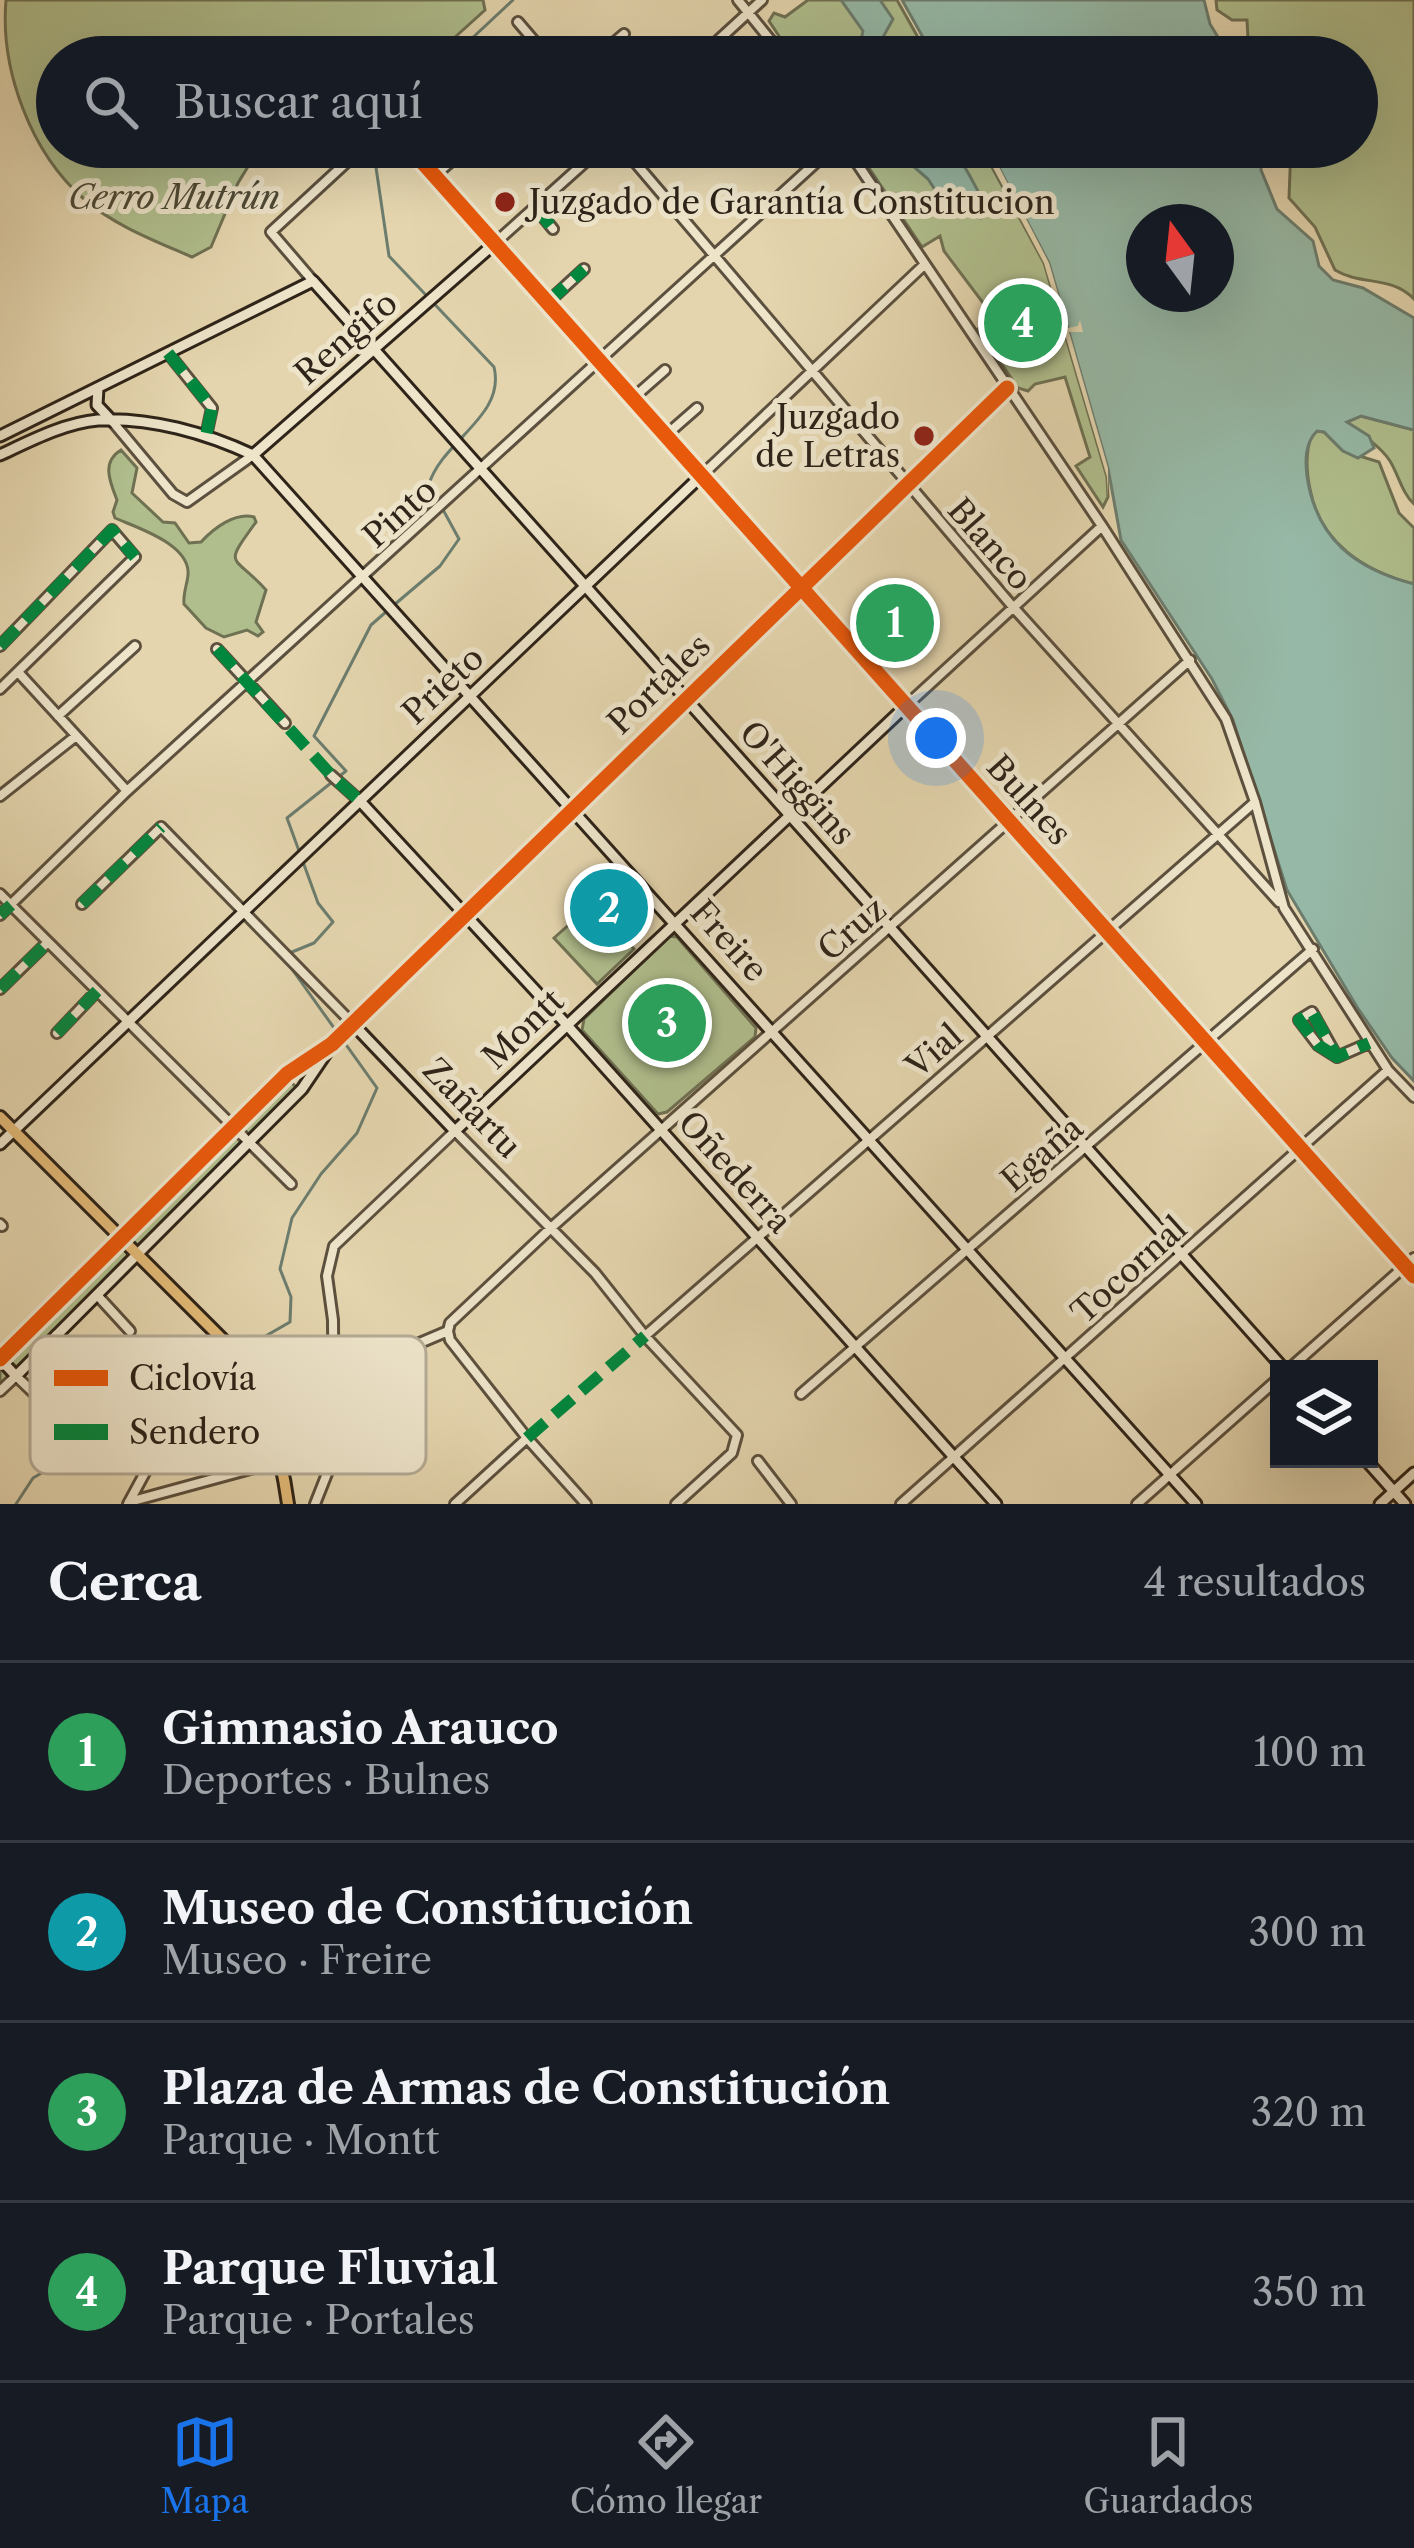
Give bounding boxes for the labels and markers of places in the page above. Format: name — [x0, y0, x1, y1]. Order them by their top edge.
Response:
place label: Juzgado de Garantía Constitucion — [524, 182, 1055, 223]
marker: Juzgado de Garantía Constitucion — [492, 189, 518, 215]
pin: 4 — [984, 278, 1062, 368]
place label: Juzgado de Letras — [755, 397, 900, 476]
marker: Juzgado de Letras — [911, 423, 937, 449]
pin: 1 — [856, 578, 934, 668]
pin: 2 — [570, 863, 648, 953]
pin: 3 — [628, 978, 706, 1068]

